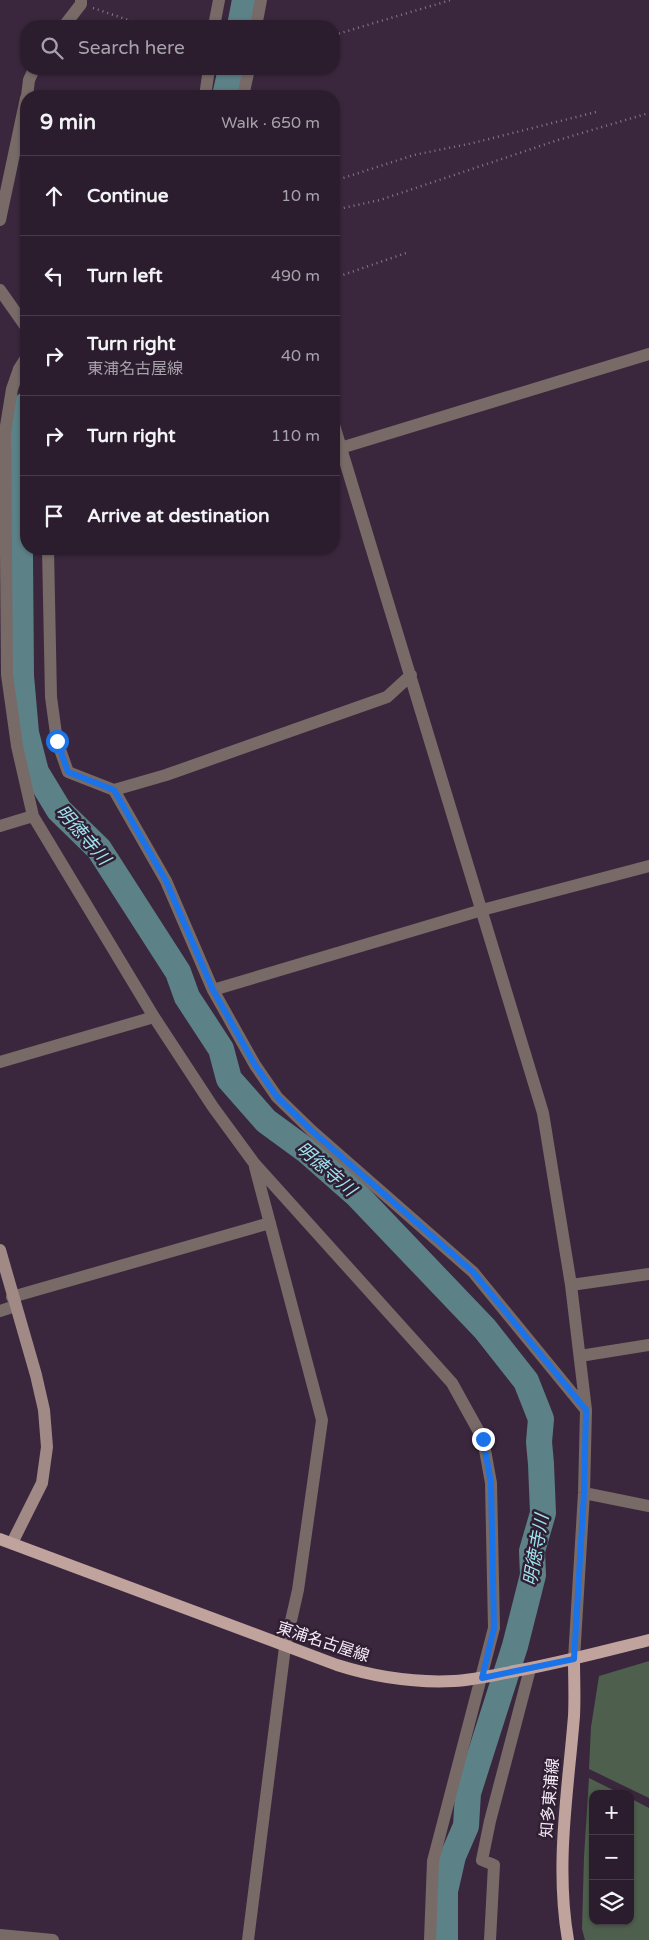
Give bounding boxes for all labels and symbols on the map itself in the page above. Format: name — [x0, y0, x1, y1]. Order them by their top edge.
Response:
route start — [46, 730, 69, 753]
water label: 明徳寺川 — [51, 801, 116, 871]
water label: 明徳寺川 — [292, 1137, 362, 1202]
route end — [472, 1428, 495, 1451]
water label: 明徳寺川 — [519, 1511, 553, 1587]
street label: 東浦名古屋線 — [274, 1618, 372, 1666]
street label: 知多東浦線 — [537, 1757, 563, 1839]

